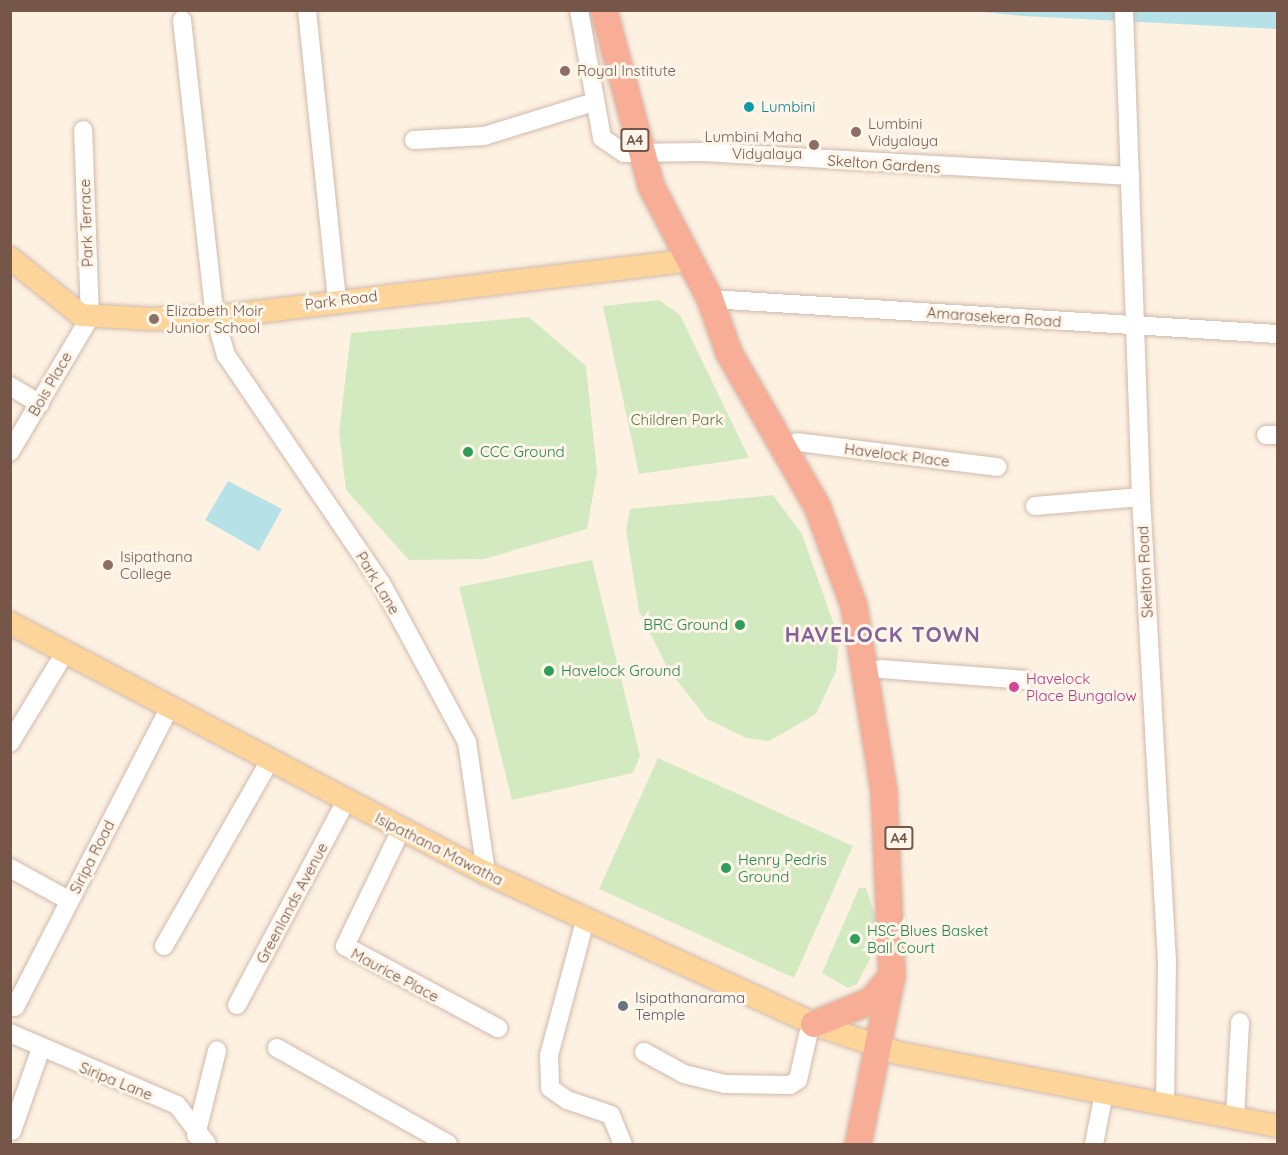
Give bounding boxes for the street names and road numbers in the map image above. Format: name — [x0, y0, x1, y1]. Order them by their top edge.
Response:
road number: A4 — [620, 129, 650, 151]
street label: Skelton Gardens — [827, 151, 941, 177]
street label: Park Terrace — [75, 179, 97, 267]
street label: Park Road — [304, 287, 378, 313]
street label: Amarasekera Road — [926, 303, 1062, 331]
street label: Bois Place — [24, 349, 76, 419]
street label: Havelock Place — [843, 440, 951, 470]
street label: Skelton Road — [1134, 526, 1156, 618]
street label: Park Lane — [352, 548, 404, 618]
street label: Isipathana Mawatha — [372, 809, 506, 889]
street label: Siripa Road — [66, 817, 118, 897]
road number: A4 — [884, 827, 914, 849]
street label: Greenlands Avenue — [253, 840, 331, 966]
street label: Maurice Place — [348, 944, 442, 1006]
street label: Siripa Lane — [77, 1058, 155, 1104]

